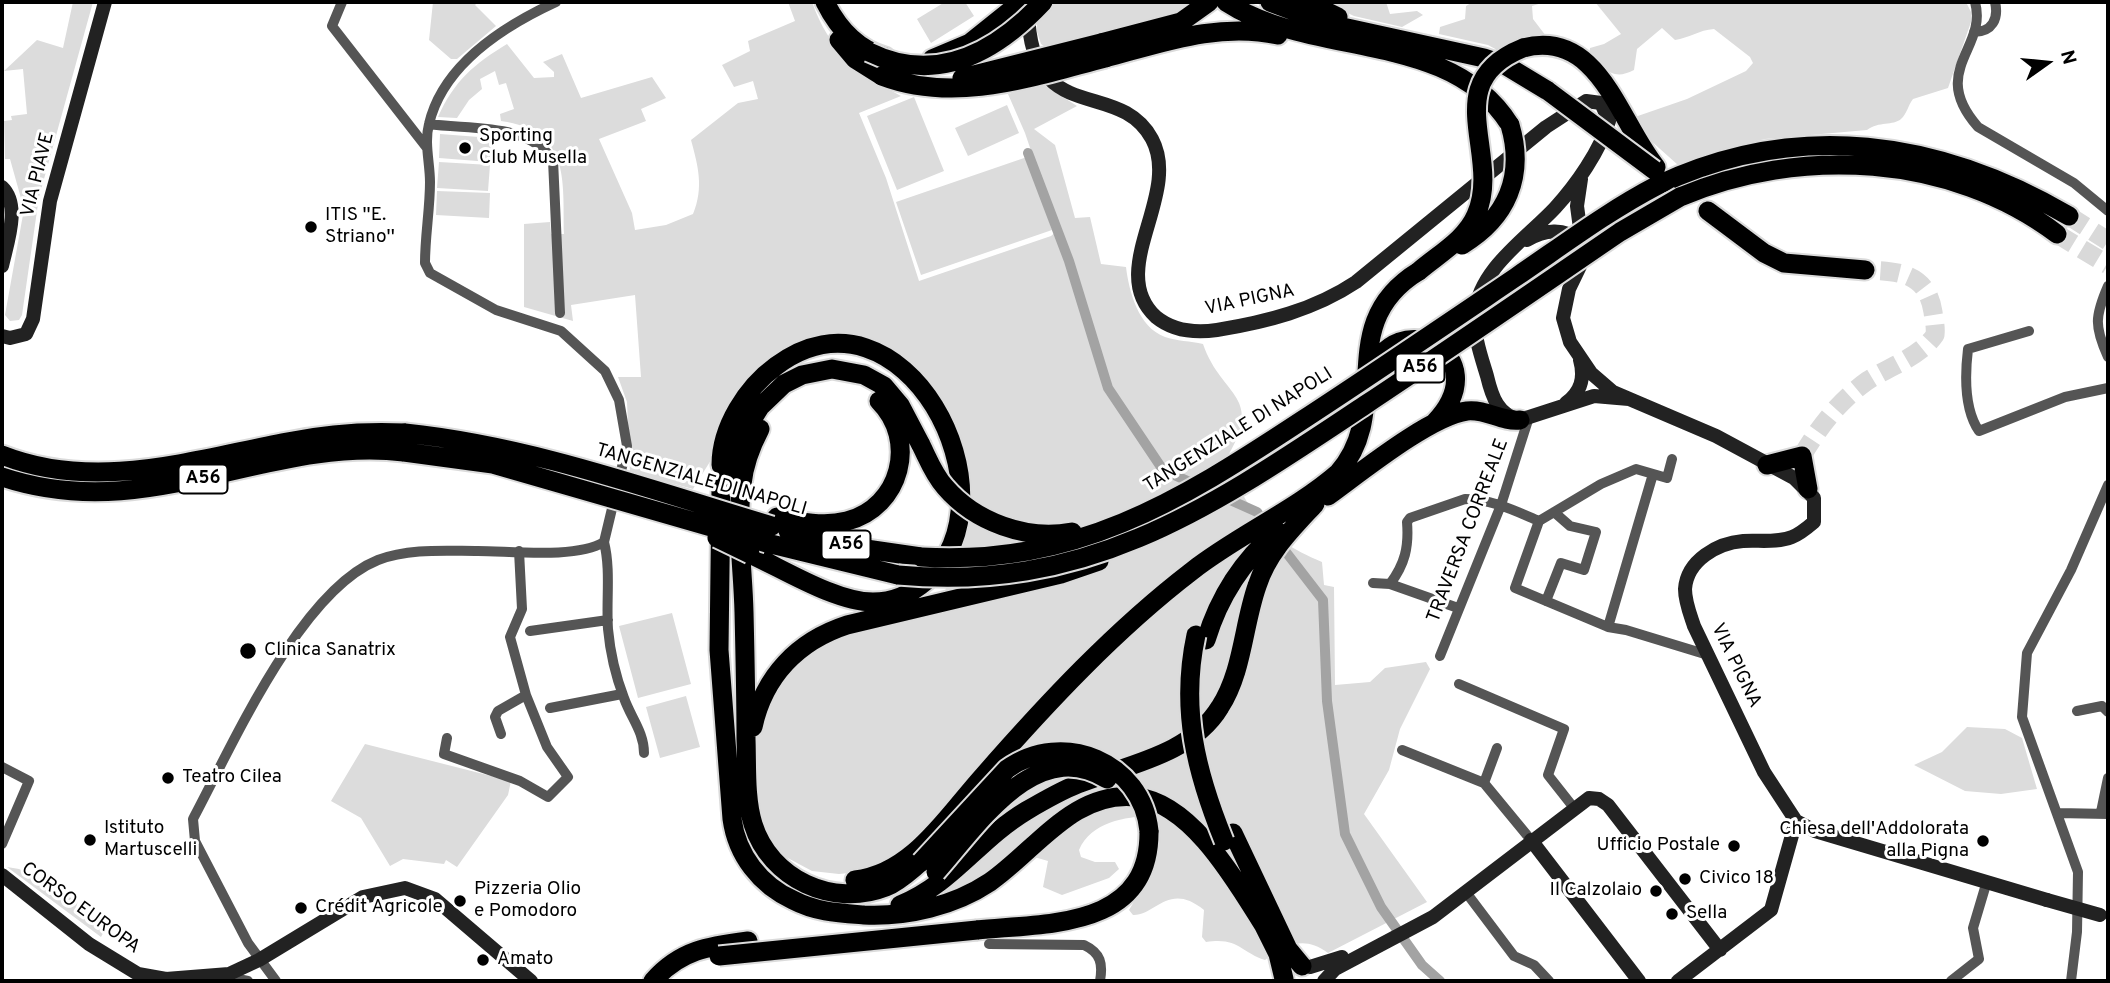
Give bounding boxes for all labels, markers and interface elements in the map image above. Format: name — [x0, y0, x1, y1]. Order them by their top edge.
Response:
north arrow — [2012, 28, 2082, 98]
text: N — [2054, 48, 2081, 67]
place label: Sporting Club Musella — [479, 126, 587, 170]
street label: VIA PIAVE — [18, 130, 60, 220]
marker: Sporting Club Musella — [457, 140, 473, 156]
place label: ITIS ''E. Striano'' — [325, 205, 395, 249]
marker: ITIS ''E. Striano'' — [303, 219, 319, 235]
street label: VIA PIGNA — [1203, 280, 1297, 322]
road number: A56 — [1396, 354, 1444, 382]
street label: TANGENZIALE DI NAPOLI — [1140, 363, 1338, 499]
street label: TRAVERSA CORREALE — [1423, 436, 1515, 626]
street label: TANGENZIALE DI NAPOLI — [593, 440, 809, 522]
road number: A56 — [178, 464, 228, 494]
road number: A56 — [822, 530, 870, 560]
street label: VIA PIGNA — [1705, 620, 1765, 712]
place label: Clinica Sanatrix — [264, 640, 396, 662]
marker: Clinica Sanatrix — [238, 641, 258, 661]
place label: Teatro Cilea — [182, 767, 282, 789]
marker: Teatro Cilea — [160, 770, 176, 786]
place label: Istituto Martuscelli — [104, 818, 197, 862]
place label: Chiesa dell'Addolorata alla Pigna — [1779, 819, 1969, 863]
marker: Istituto Martuscelli — [82, 832, 98, 848]
marker: Chiesa dell'Addolorata alla Pigna — [1975, 833, 1991, 849]
place label: Ufficio Postale — [1597, 835, 1720, 857]
marker: Ufficio Postale — [1726, 838, 1742, 854]
street label: CORSO EUROPA — [16, 858, 144, 960]
place label: Civico 18 — [1699, 868, 1774, 890]
marker: Civico 18 — [1677, 871, 1693, 887]
place label: Pizzeria Olio e Pomodoro — [474, 879, 581, 923]
place label: Il Calzolaio — [1550, 880, 1642, 902]
marker: Il Calzolaio — [1648, 883, 1664, 899]
marker: Pizzeria Olio e Pomodoro — [452, 893, 468, 909]
place label: Crédit Agricole — [315, 897, 443, 919]
marker: Crédit Agricole — [293, 900, 309, 916]
place label: Sella — [1686, 903, 1727, 925]
marker: Sella — [1664, 906, 1680, 922]
place label: Amato — [497, 949, 553, 971]
marker: Amato — [475, 952, 491, 968]

